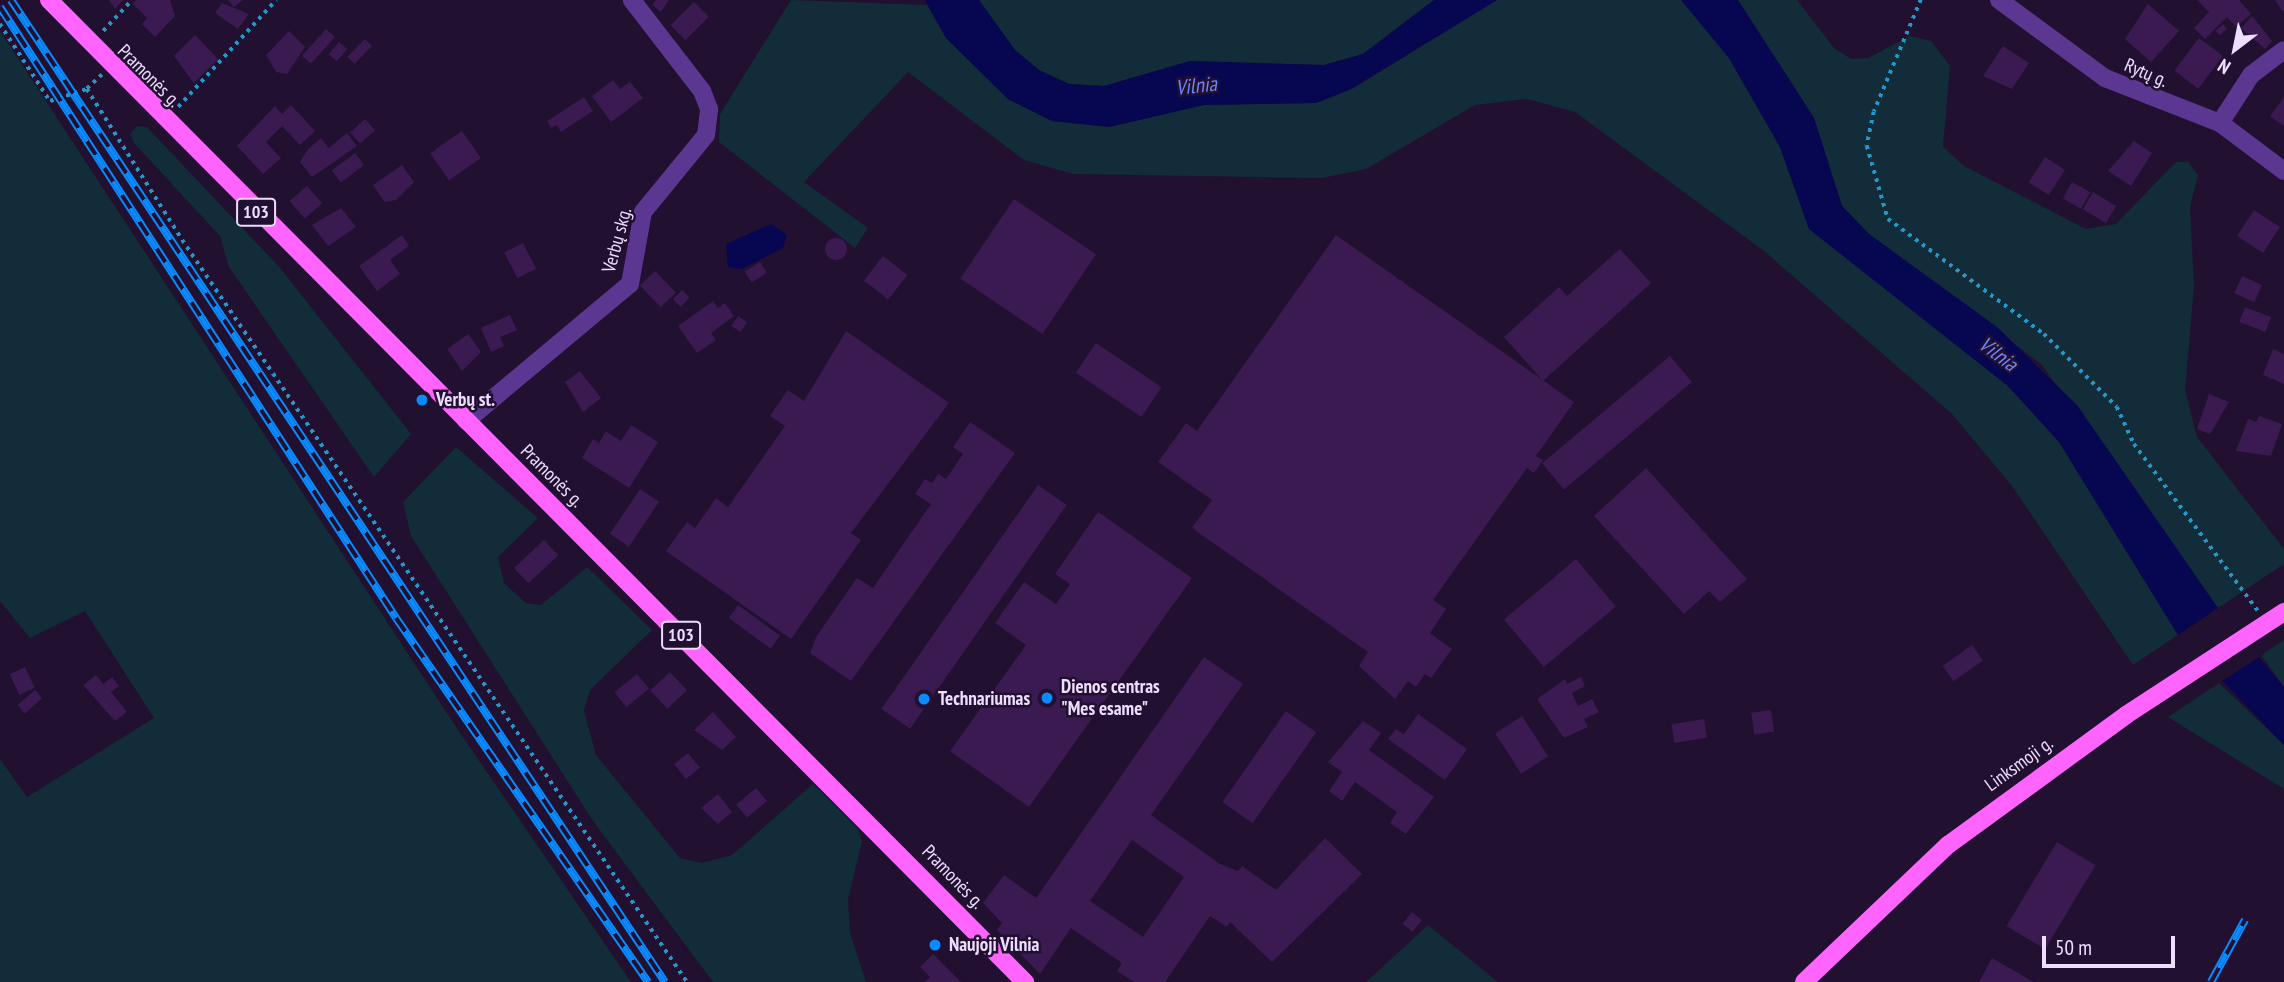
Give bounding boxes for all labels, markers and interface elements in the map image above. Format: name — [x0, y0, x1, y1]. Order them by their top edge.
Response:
north arrow — [2200, 14, 2270, 84]
street label: Pramonės g. — [113, 40, 185, 112]
street label: Rytų g. — [2121, 54, 2171, 92]
text: N — [2213, 54, 2235, 80]
water label: Vilnia — [1174, 71, 1218, 101]
road number: 103 — [235, 197, 277, 226]
street label: Verbų skg. — [597, 205, 637, 275]
water label: Vilnia — [1974, 331, 2022, 377]
place label: Verbų st. — [436, 389, 495, 411]
marker: Verbų st. — [414, 392, 430, 408]
street label: Pramonės g. — [516, 440, 588, 512]
road number: 103 — [660, 620, 702, 650]
place label: Dienos centras "Mes esame" — [1061, 676, 1160, 720]
place label: Technariumas — [938, 688, 1030, 710]
marker: Dienos centras "Mes esame" — [1039, 690, 1055, 706]
marker: Technariumas — [916, 691, 932, 707]
street label: Linksmoji g. — [1981, 732, 2057, 796]
street label: Pramonės g. — [917, 840, 989, 914]
scale bar — [2046, 922, 2179, 966]
place label: Naujoji Vilnia — [949, 934, 1040, 956]
text: 50 m — [2055, 934, 2092, 961]
marker: Naujoji Vilnia — [927, 937, 943, 953]

